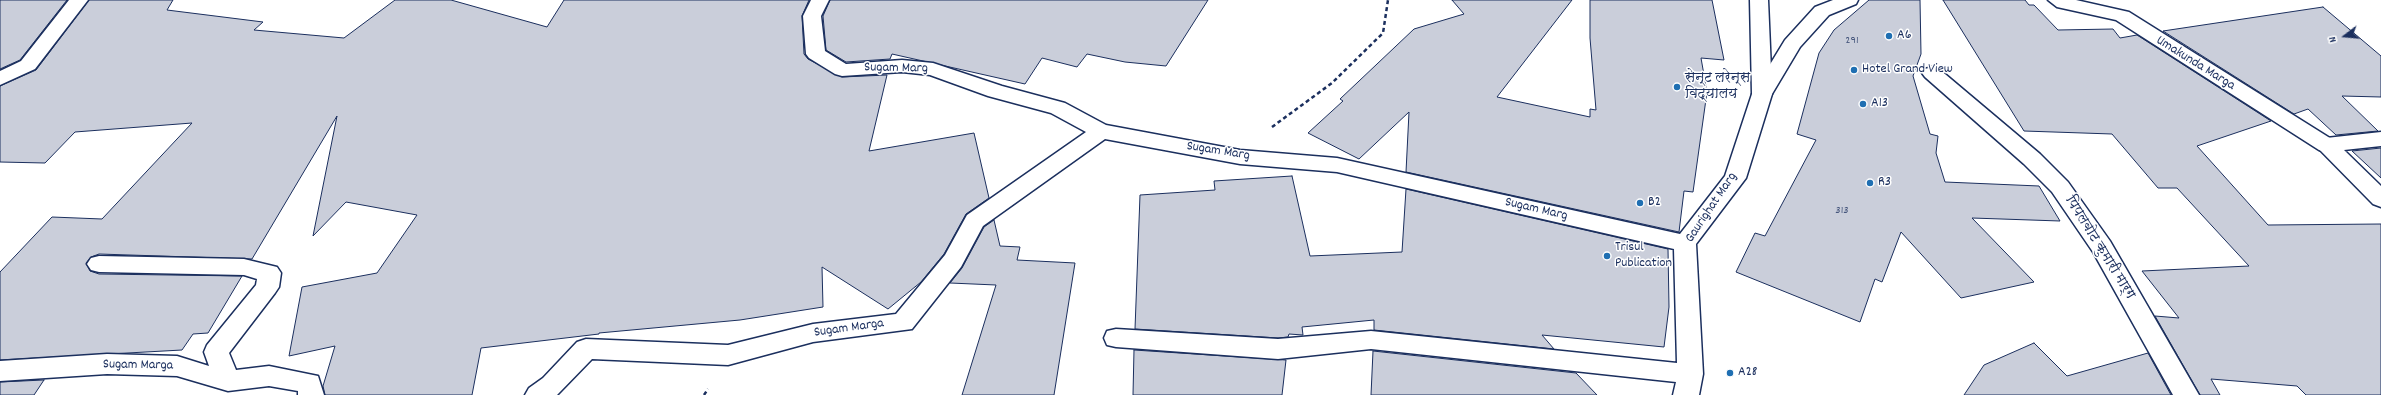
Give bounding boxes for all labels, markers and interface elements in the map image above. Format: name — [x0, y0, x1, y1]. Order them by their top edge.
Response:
north arrow — [2325, 16, 2365, 56]
place label: A6 — [1897, 28, 1912, 44]
marker: A6 — [1884, 31, 1894, 41]
street label: Umakunda Marga — [2152, 33, 2238, 95]
house number: 291 — [1845, 34, 1859, 48]
text: N — [2325, 34, 2342, 44]
street label: Sugam Marg — [864, 60, 928, 78]
place label: Hotel Grand View — [1862, 62, 1953, 78]
marker: Hotel Grand View — [1849, 65, 1859, 75]
place label: सेन्ट लरेन्स विद्यालय — [1685, 71, 1750, 104]
marker: सेन्ट लरेन्स विद्यालय — [1672, 82, 1682, 92]
place label: A13 — [1871, 96, 1888, 112]
marker: A13 — [1858, 99, 1868, 109]
street label: Sugam Marg — [1185, 139, 1251, 165]
street label: Gaurighat Marg — [1682, 170, 1742, 246]
place label: R3 — [1878, 175, 1891, 191]
marker: R3 — [1865, 178, 1875, 188]
street label: पिपलबोट कुमारी मार्ग — [2060, 193, 2138, 303]
street label: Sugam Marg — [1503, 195, 1569, 225]
place label: B2 — [1648, 195, 1661, 211]
marker: B2 — [1635, 198, 1645, 208]
house number: 313 — [1835, 204, 1849, 218]
place label: Trisul Publication — [1615, 240, 1672, 272]
marker: Trisul Publication — [1602, 251, 1612, 261]
street label: Sugam Marga — [813, 316, 885, 342]
street label: Sugam Marga — [103, 357, 173, 375]
place label: A28 — [1738, 365, 1757, 381]
marker: A28 — [1725, 368, 1735, 378]

